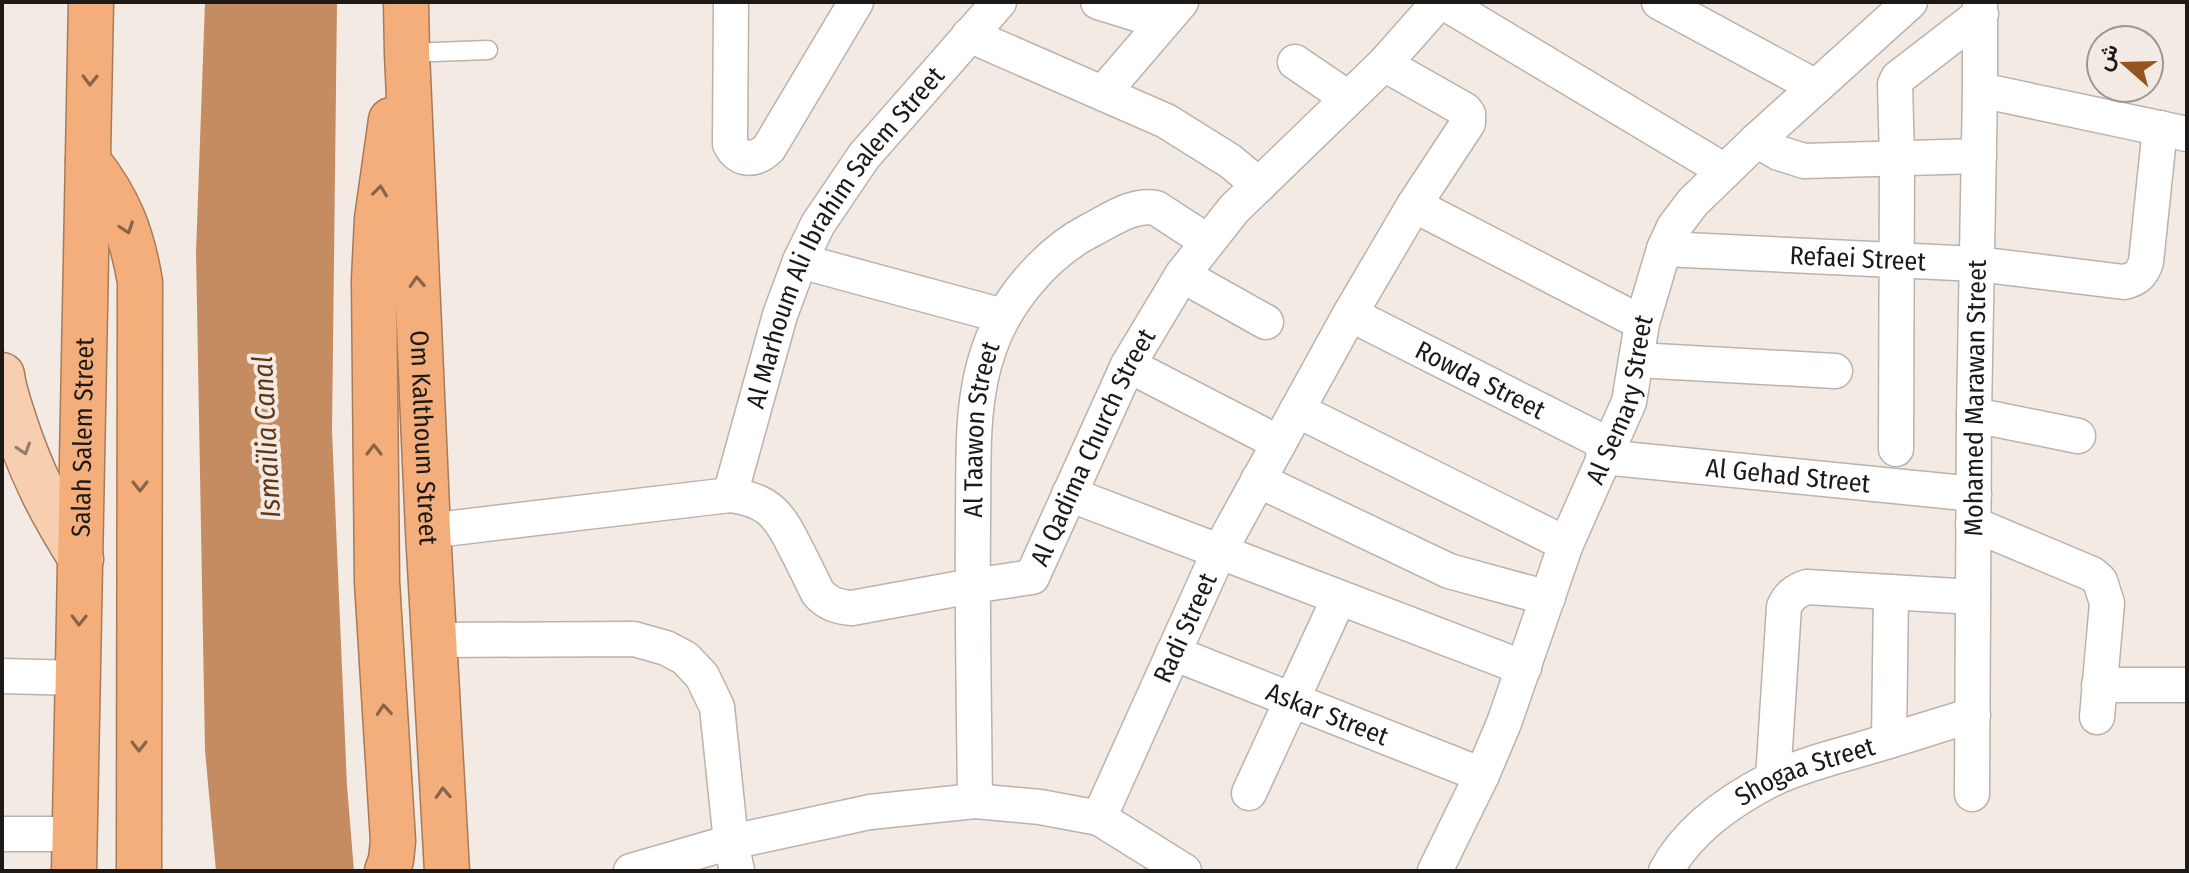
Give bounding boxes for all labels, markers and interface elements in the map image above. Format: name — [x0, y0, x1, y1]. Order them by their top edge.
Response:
north arrow — [2085, 24, 2165, 104]
text: ش — [2089, 40, 2124, 74]
street label: Al Marhoum Ali Ibrahim Salem Street — [740, 60, 951, 412]
one-way arrow — [81, 74, 98, 87]
one-way arrow — [371, 184, 388, 198]
one-way arrow — [117, 220, 134, 234]
street label: Refaei Street — [1789, 240, 1927, 278]
street label: Mohamed Marawan Street — [1958, 259, 1993, 537]
one-way arrow — [409, 275, 426, 288]
street label: Al Semary Street — [1580, 311, 1660, 489]
street label: Al Qadima Church Street — [1024, 323, 1162, 571]
street label: Om Kalthoum Street — [403, 330, 444, 546]
street label: Rowda Street — [1410, 335, 1551, 426]
street label: Salah Salem Street — [66, 336, 100, 537]
street label: Al Taawon Street — [958, 337, 1007, 518]
water label: Ismaïlia Canal — [246, 355, 287, 519]
one-way arrow — [14, 442, 30, 456]
one-way arrow — [366, 443, 383, 456]
street label: Al Gehad Street — [1704, 452, 1872, 500]
one-way arrow — [131, 480, 149, 493]
street label: Radi Street — [1147, 568, 1224, 688]
one-way arrow — [71, 614, 88, 627]
street label: Askar Street — [1262, 676, 1393, 753]
one-way arrow — [376, 703, 393, 716]
street label: Shogaa Street — [1729, 731, 1879, 813]
one-way arrow — [130, 740, 148, 753]
one-way arrow — [435, 786, 452, 799]

